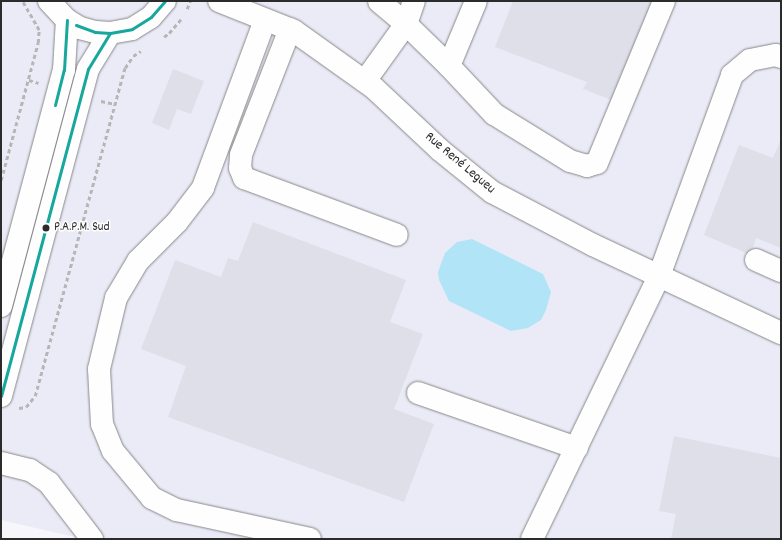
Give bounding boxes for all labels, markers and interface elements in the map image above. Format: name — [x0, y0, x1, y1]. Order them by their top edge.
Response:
street label: Rue René Legueu — [421, 129, 499, 197]
place label: P.A.P.M. Sud — [54, 220, 110, 236]
marker: P.A.P.M. Sud — [41, 223, 51, 233]

